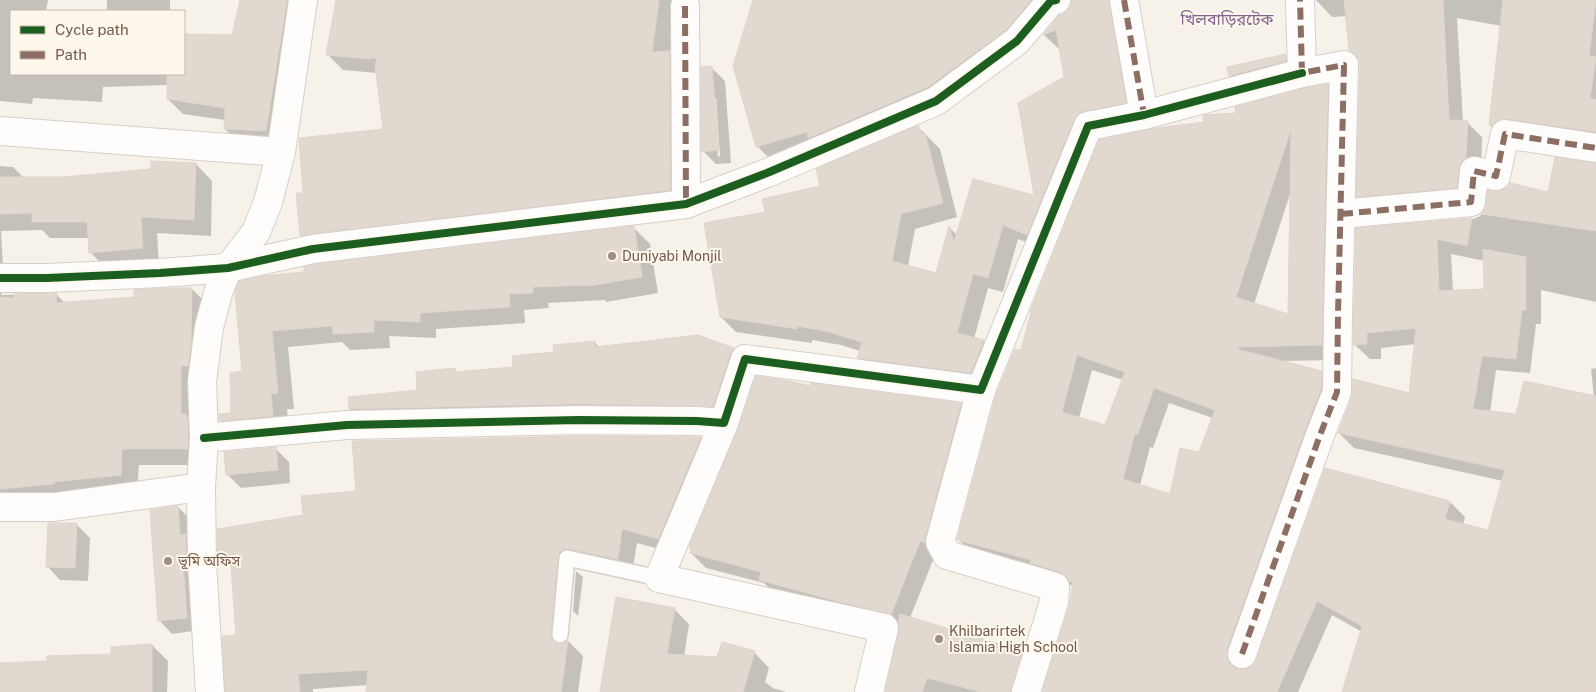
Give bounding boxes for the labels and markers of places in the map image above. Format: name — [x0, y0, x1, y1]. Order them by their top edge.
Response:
place label: Duniyabi Monjil — [622, 248, 722, 264]
marker: Duniyabi Monjil — [606, 250, 618, 262]
place label: ভূমি অফিস — [177, 553, 240, 570]
marker: ভূমি অফিস — [162, 555, 174, 567]
place label: Khilbarirtek Islamia High School — [949, 623, 1078, 655]
marker: Khilbarirtek Islamia High School — [933, 633, 945, 645]

